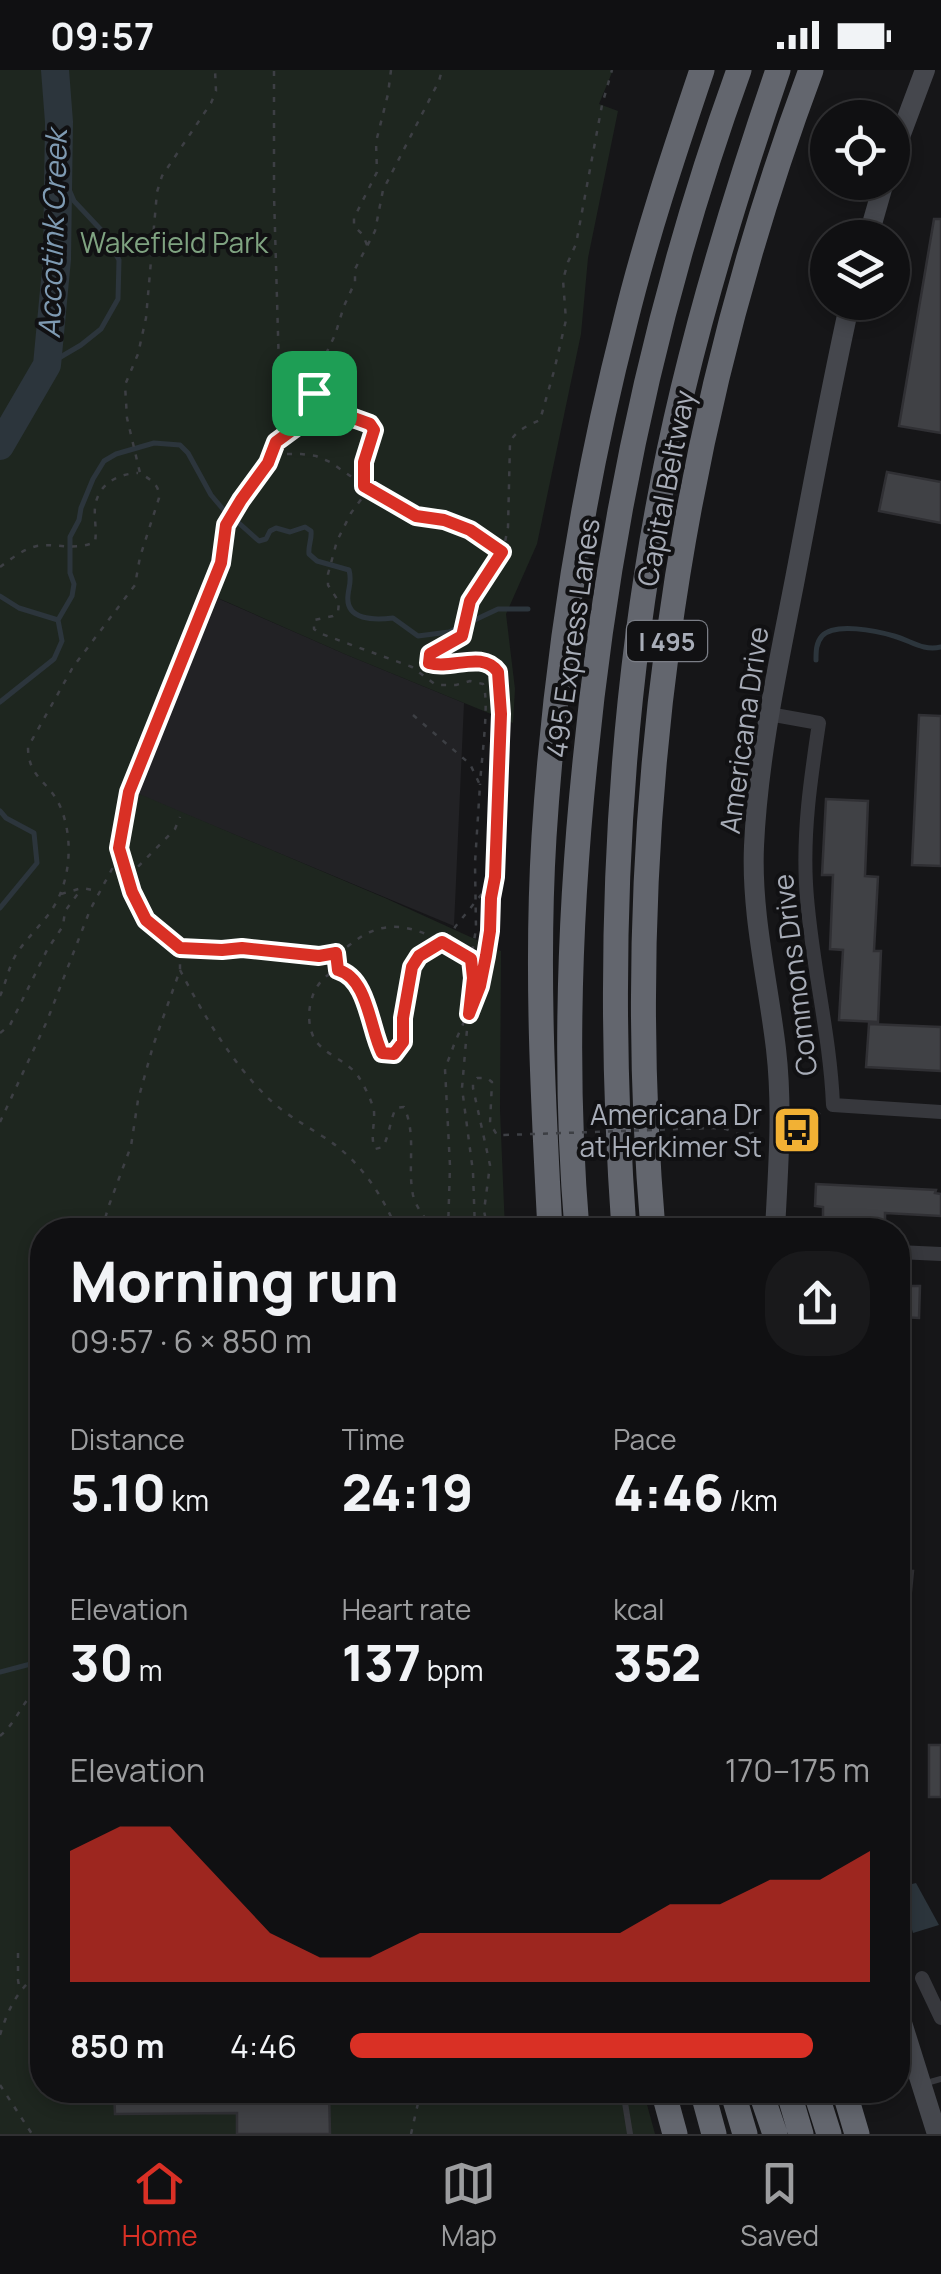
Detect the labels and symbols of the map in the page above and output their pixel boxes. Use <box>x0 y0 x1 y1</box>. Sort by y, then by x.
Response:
water label: Accotink Creek <box>28 125 76 339</box>
park label: Wakefield Park <box>80 223 269 261</box>
pin <box>272 351 357 436</box>
street label: Capital Beltway <box>627 386 703 589</box>
street label: 495 Express Lanes <box>536 516 608 760</box>
road number: I 495 <box>627 621 707 661</box>
street label: Americana Drive <box>710 624 776 836</box>
street label: Commons Drive <box>763 872 825 1078</box>
place label: Americana Dr at Herkimer St <box>579 1095 762 1165</box>
bus stop icon: Americana Dr at Herkimer St <box>771 1104 823 1156</box>

